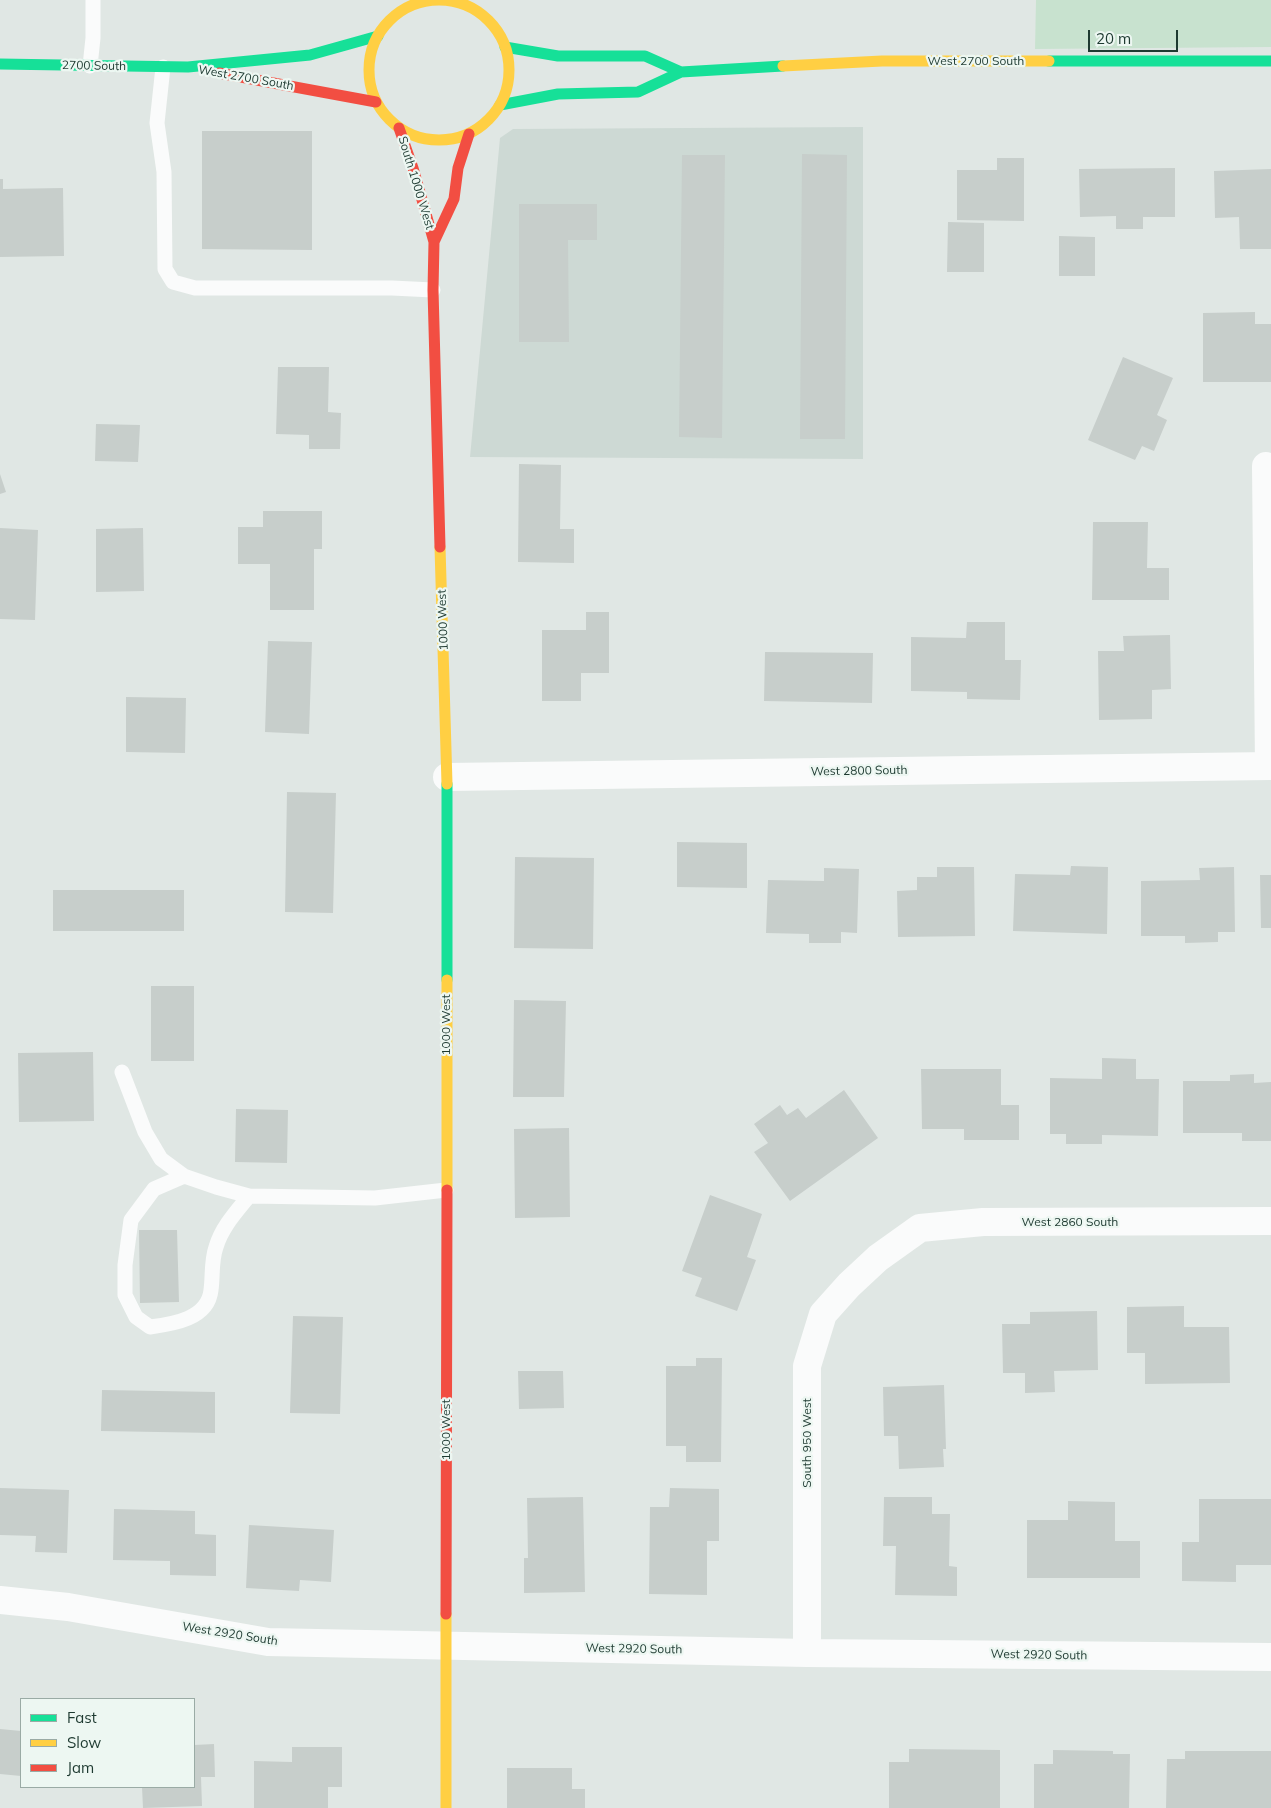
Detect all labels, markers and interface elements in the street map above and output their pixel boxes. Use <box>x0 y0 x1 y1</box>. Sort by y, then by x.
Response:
scale bar <box>1091 20 1181 52</box>
text: 20 m <box>1096 29 1131 48</box>
street label: West 2700 South <box>928 54 1024 68</box>
street label: 2700 South <box>62 58 126 74</box>
street label: West 2700 South <box>197 63 295 93</box>
street label: South 1000 West <box>395 135 437 231</box>
street label: 1000 West <box>435 589 451 651</box>
street label: West 2800 South <box>810 763 908 779</box>
street label: 1000 West <box>439 994 453 1056</box>
street label: West 2860 South <box>1022 1215 1118 1229</box>
street label: South 950 West <box>800 1398 814 1488</box>
street label: 1000 West <box>439 1399 453 1461</box>
street label: West 2920 South <box>181 1619 279 1649</box>
street label: West 2920 South <box>585 1641 683 1657</box>
street label: West 2920 South <box>990 1647 1088 1663</box>
legend <box>20 1698 195 1788</box>
text: Fast <box>67 1708 97 1727</box>
text: Slow <box>67 1733 101 1752</box>
text: Jam <box>67 1758 94 1777</box>

